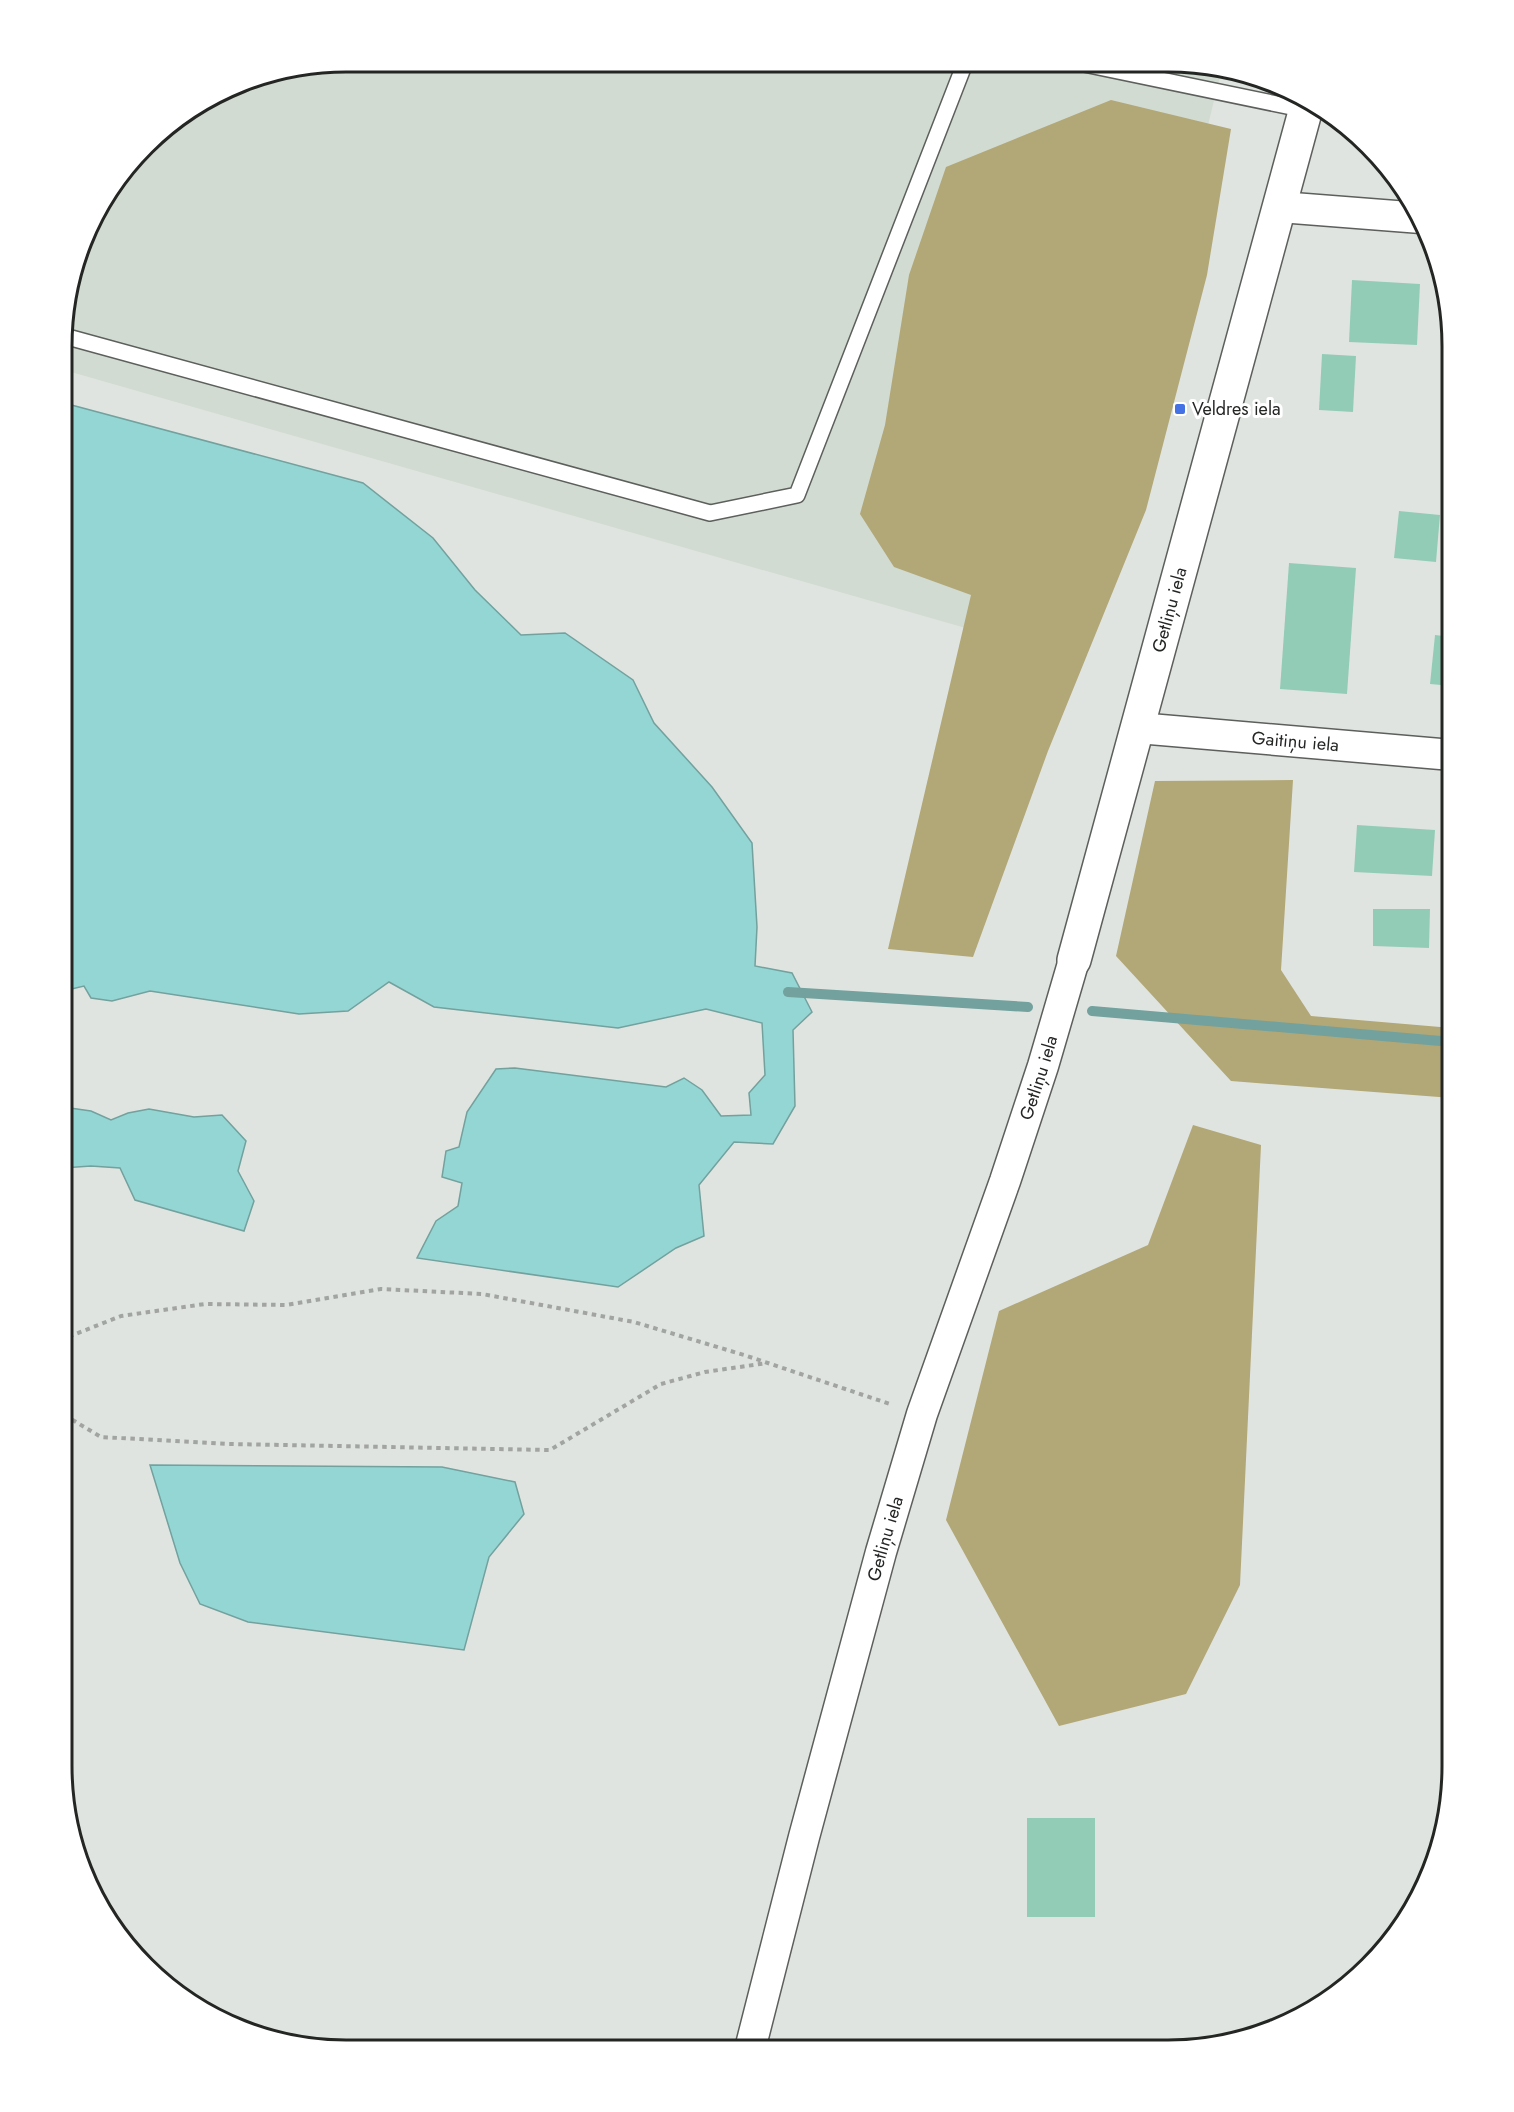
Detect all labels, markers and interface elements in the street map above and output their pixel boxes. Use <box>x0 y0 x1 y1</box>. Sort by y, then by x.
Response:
place label: Veldres iela <box>1192 396 1281 422</box>
marker: Veldres iela <box>1173 402 1187 416</box>
street label: Getliņu iela <box>1145 564 1193 655</box>
street label: Gaitiņu iela <box>1251 725 1340 758</box>
street label: Getliņu iela <box>1013 1032 1064 1123</box>
street label: Getliņu iela <box>861 1493 910 1584</box>

